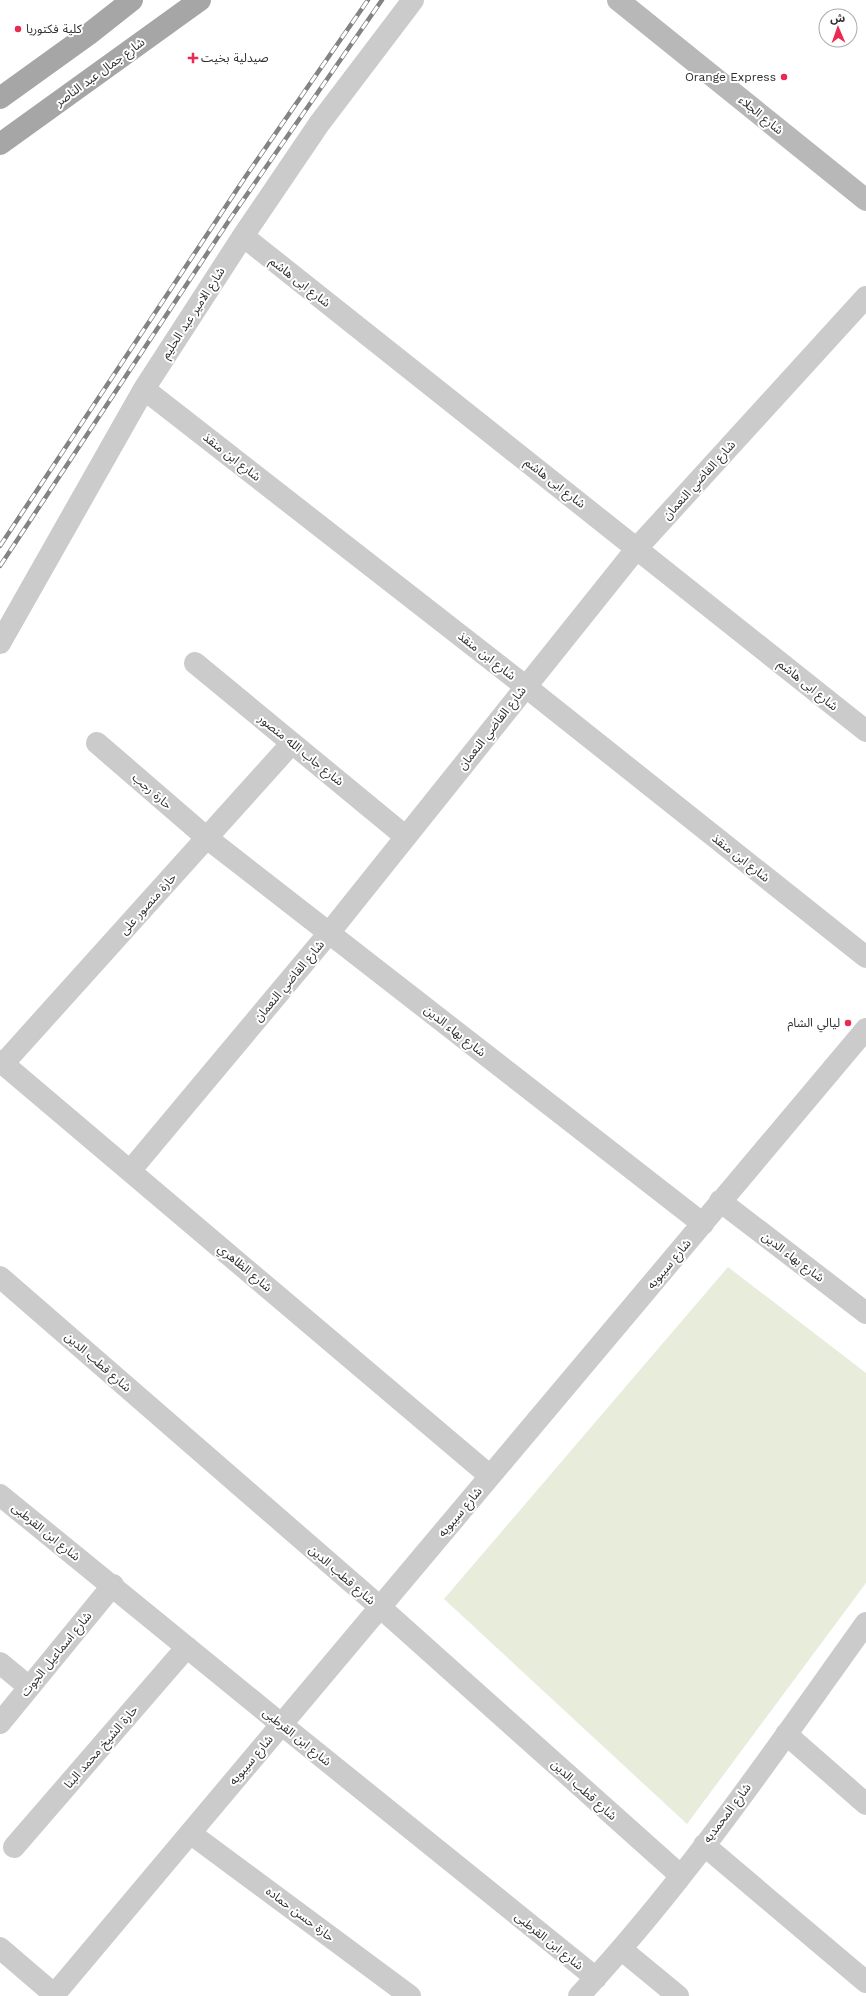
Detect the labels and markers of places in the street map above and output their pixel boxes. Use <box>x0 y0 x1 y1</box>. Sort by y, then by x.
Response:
place label: كلية فكتوريا <box>26 22 83 36</box>
marker: كلية فكتوريا <box>13 24 23 34</box>
place label: صيدلية بخيت <box>201 51 269 65</box>
marker: صيدلية بخيت <box>188 53 198 63</box>
place label: Orange Express <box>685 70 776 84</box>
marker: Orange Express <box>779 72 789 82</box>
place label: ليالي الشام <box>787 1016 840 1033</box>
marker: ليالي الشام <box>843 1018 853 1028</box>

